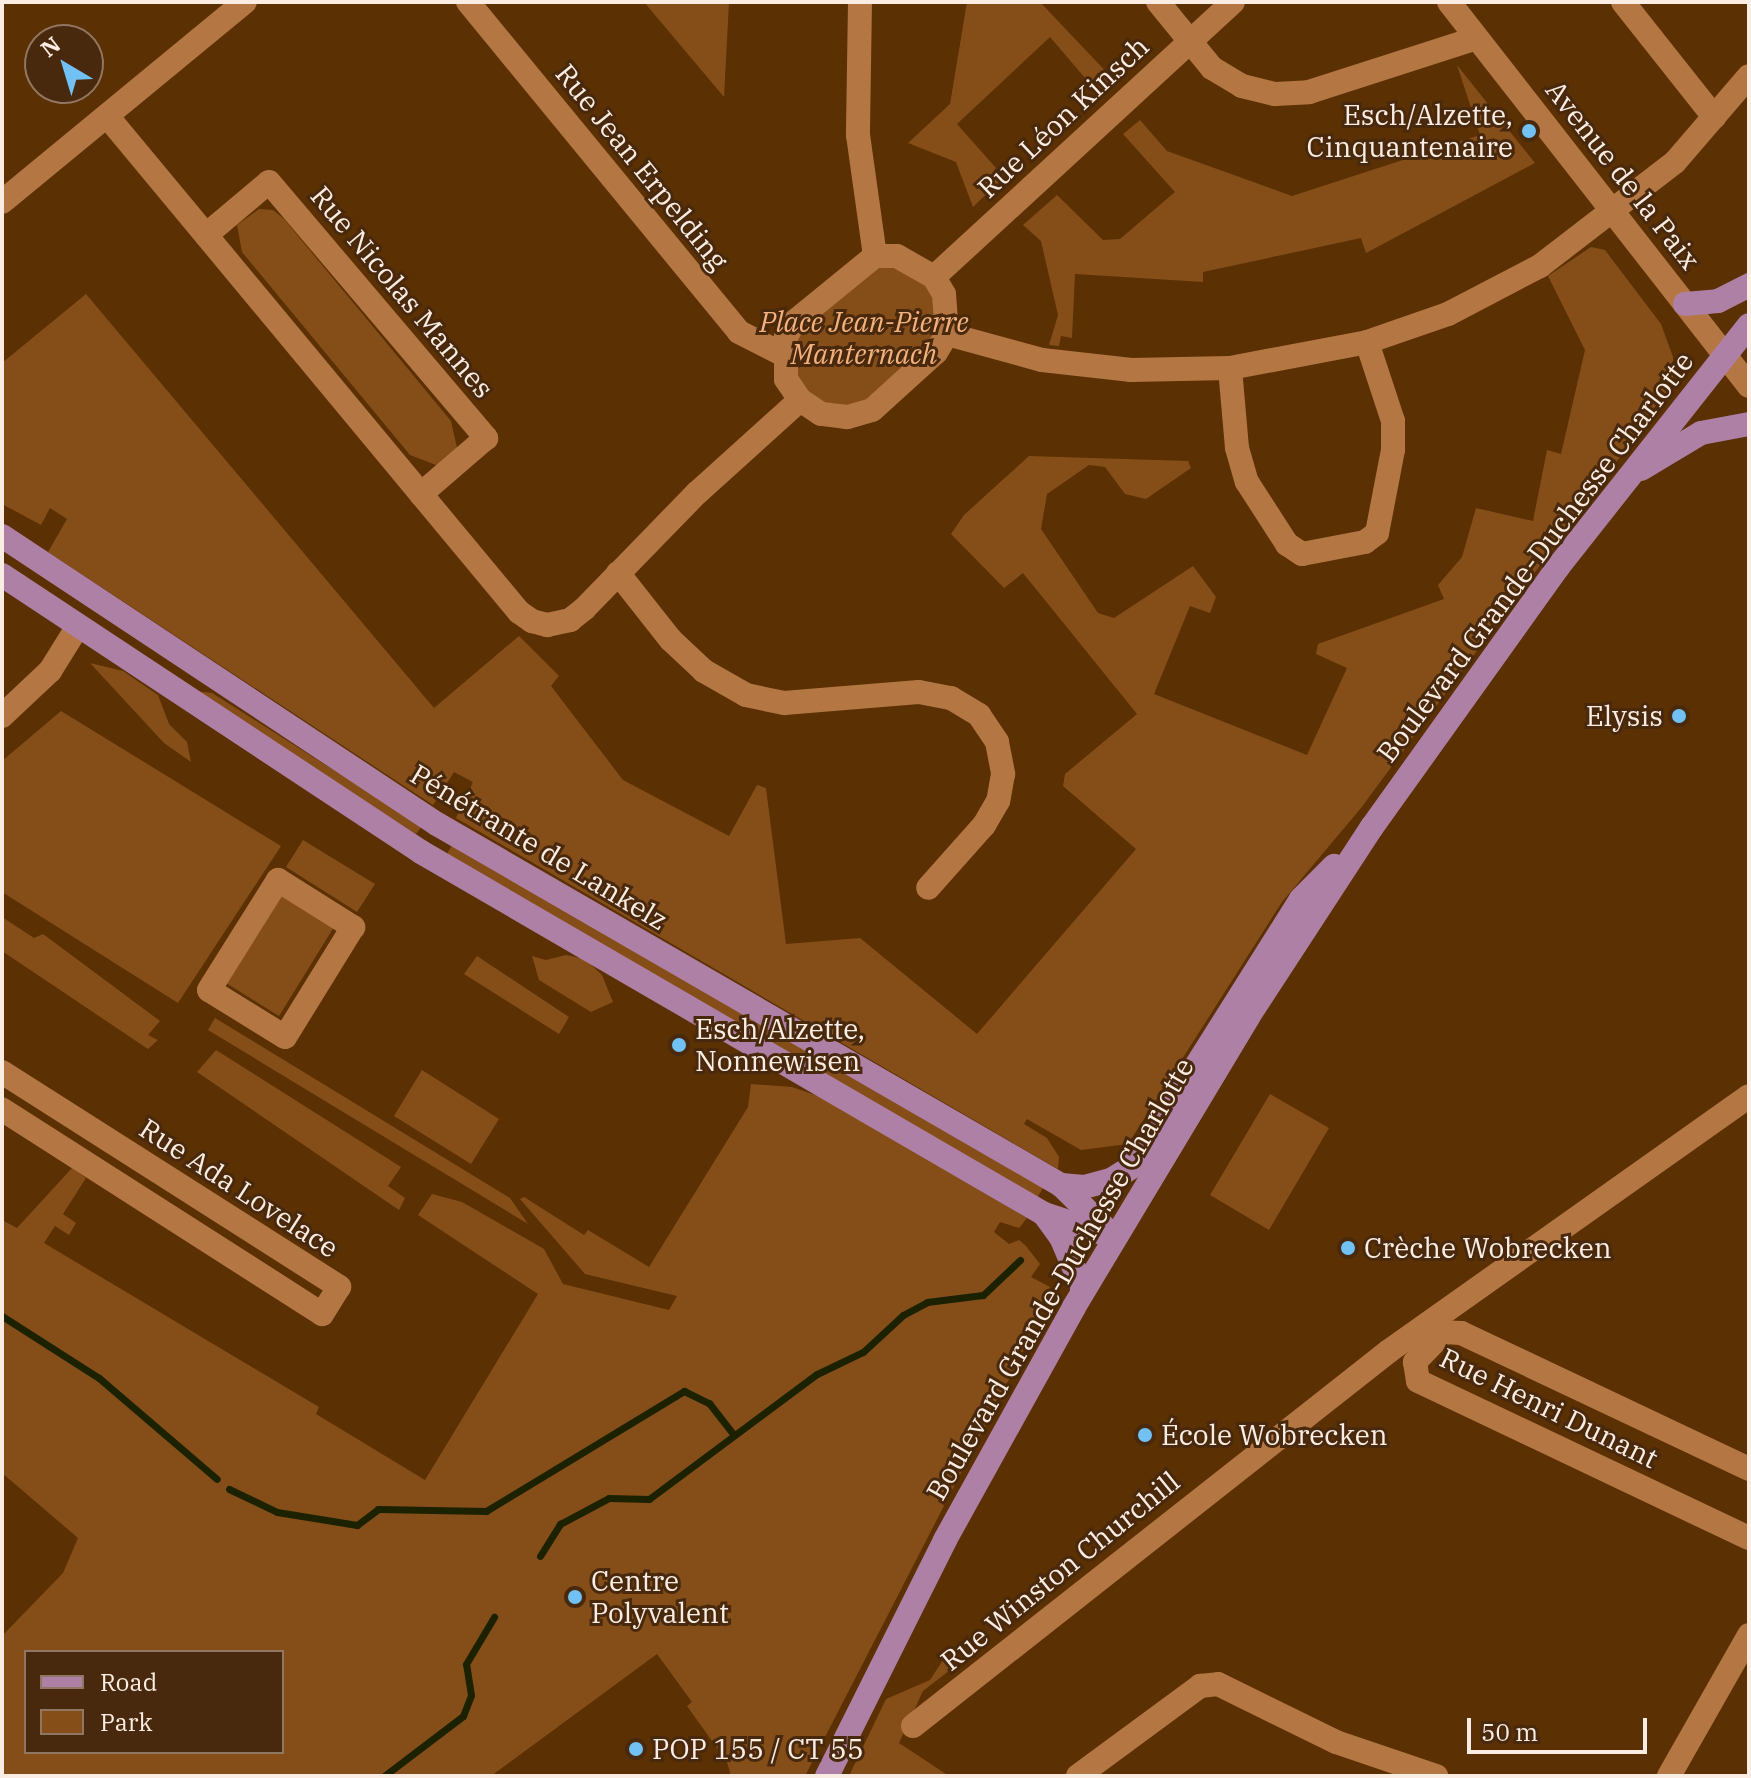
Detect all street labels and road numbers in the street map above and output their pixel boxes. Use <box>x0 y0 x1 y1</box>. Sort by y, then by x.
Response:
street label: Rue Léon Kinsch <box>971 29 1155 205</box>
street label: Rue Jean Erpelding <box>549 57 735 277</box>
street label: Avenue de la Paix <box>1539 74 1707 276</box>
street label: Rue Nicolas Mannes <box>304 179 500 405</box>
street label: Boulevard Grande-Duchesse Charlotte <box>1370 345 1700 769</box>
street label: Pénétrante de Lankelz <box>405 757 673 937</box>
street label: Boulevard Grande-Duchesse Charlotte <box>919 1052 1201 1506</box>
street label: Rue Ada Lovelace <box>133 1111 345 1265</box>
street label: Rue Henri Dunant <box>1435 1341 1663 1475</box>
street label: Rue Winston Churchill <box>934 1464 1186 1678</box>

